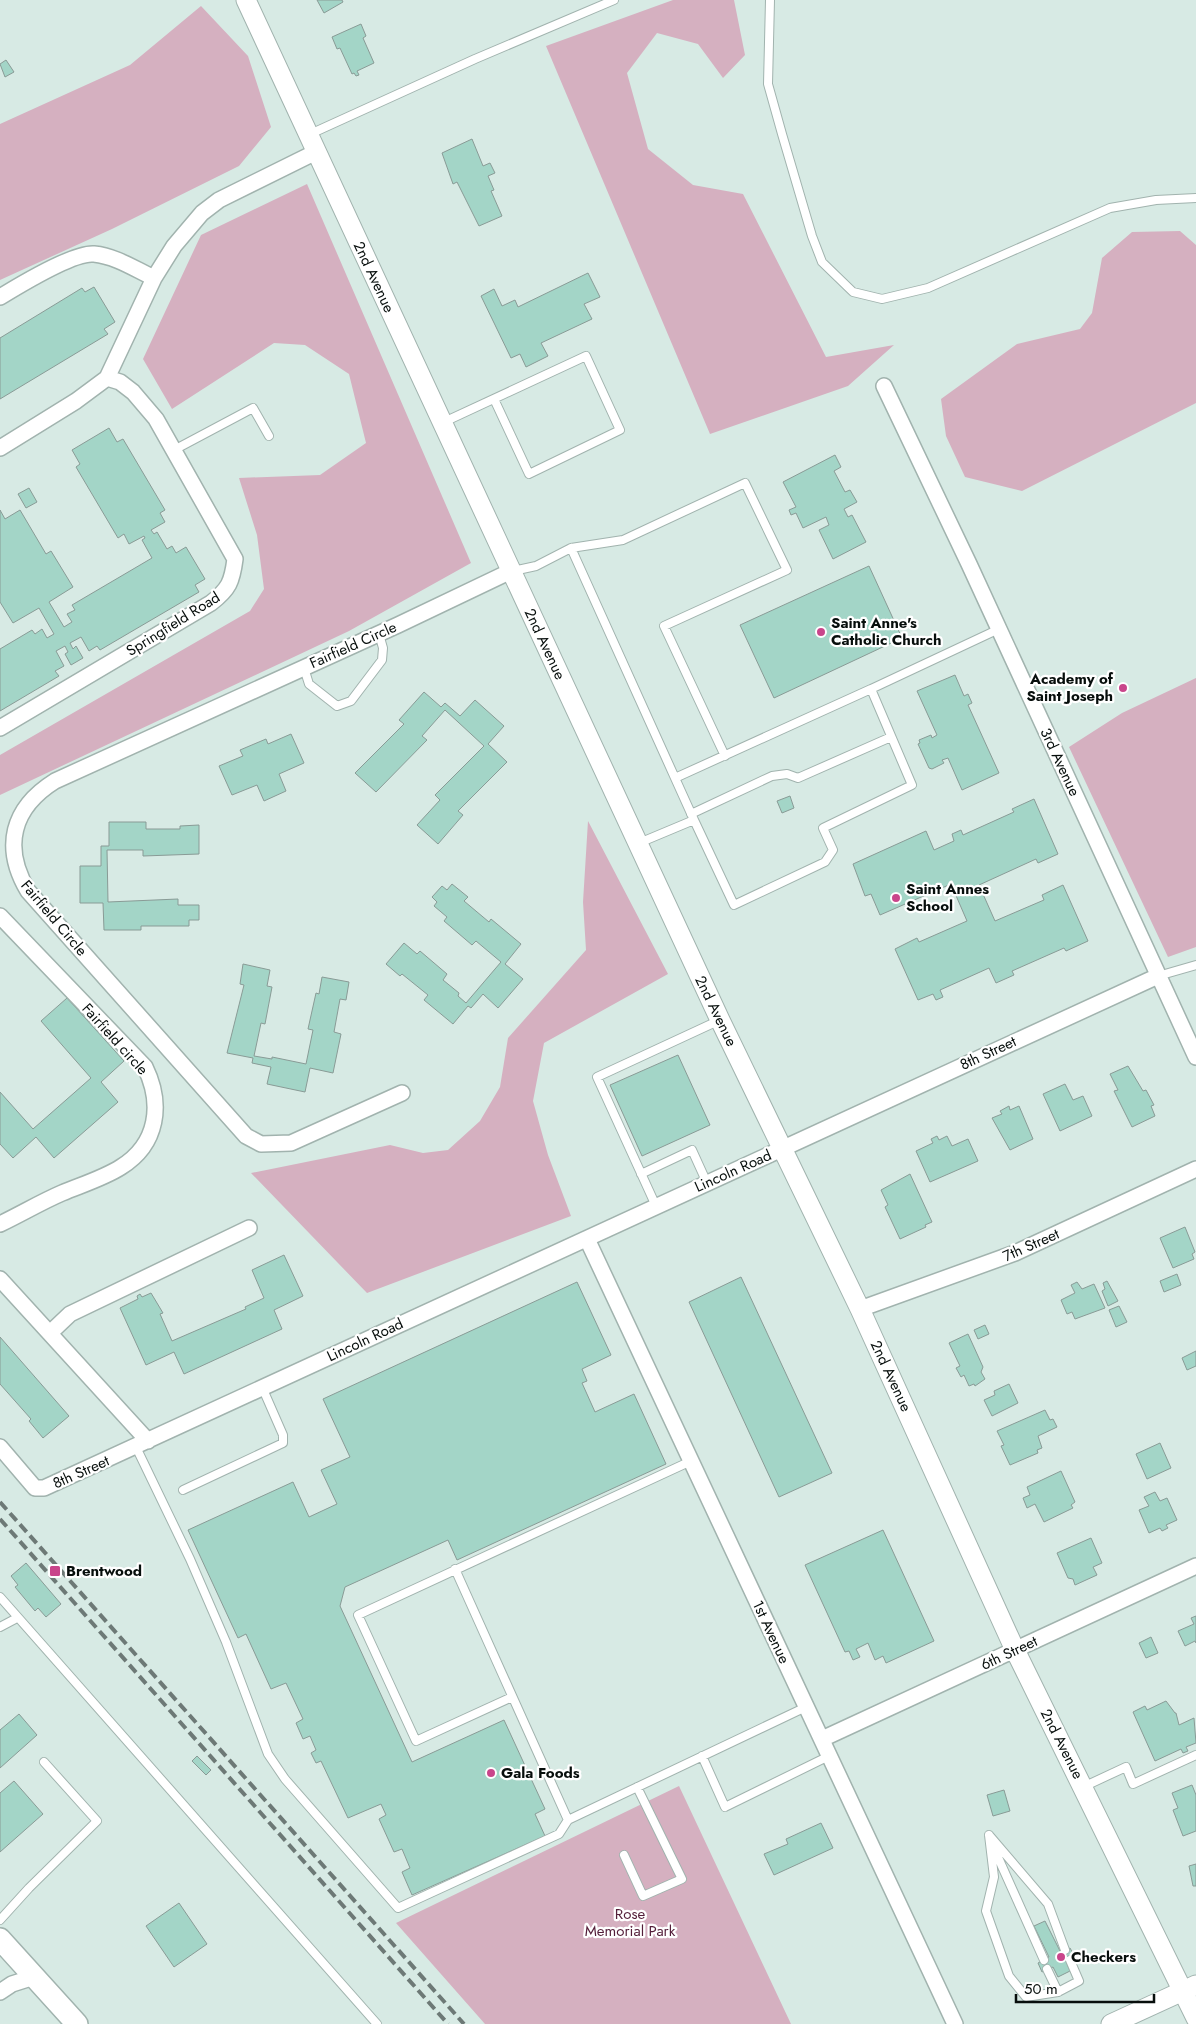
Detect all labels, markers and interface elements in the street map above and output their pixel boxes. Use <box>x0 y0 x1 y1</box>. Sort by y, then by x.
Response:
street label: 2nd Avenue <box>348 238 400 316</box>
street label: Springfield Road <box>122 586 224 662</box>
street label: 2nd Avenue <box>519 605 571 683</box>
place label: Saint Anne's Catholic Church <box>831 612 941 651</box>
street label: Fairfield Circle <box>306 616 400 674</box>
marker: Saint Anne's Catholic Church <box>815 626 827 638</box>
place label: Academy of Saint Joseph <box>1026 668 1114 707</box>
marker: Academy of Saint Joseph <box>1117 682 1129 694</box>
street label: 3rd Avenue <box>1035 724 1086 800</box>
street label: Fairfield Circle <box>16 875 93 961</box>
place label: Saint Annes School <box>906 878 989 917</box>
marker: Saint Annes School <box>890 892 902 904</box>
street label: 2nd Avenue <box>689 972 743 1050</box>
street label: Fairfield circle <box>77 998 153 1080</box>
street label: 8th Street <box>956 1030 1020 1076</box>
street label: Lincoln Road <box>691 1144 775 1198</box>
street label: 7th Street <box>999 1223 1063 1267</box>
street label: Lincoln Road <box>323 1313 407 1367</box>
street label: 2nd Avenue <box>865 1337 917 1415</box>
street label: 8th Street <box>49 1450 113 1494</box>
place label: Brentwood <box>66 1560 142 1582</box>
marker: Brentwood <box>48 1564 62 1578</box>
street label: 1st Avenue <box>747 1597 795 1668</box>
street label: 6th Street <box>977 1630 1041 1676</box>
street label: 2nd Avenue <box>1035 1705 1089 1783</box>
place label: Gala Foods <box>501 1762 580 1784</box>
marker: Gala Foods <box>485 1767 497 1779</box>
park label: Rose Memorial Park <box>585 1903 676 1942</box>
place label: Checkers <box>1071 1946 1136 1968</box>
marker: Checkers <box>1055 1951 1067 1963</box>
scale bar <box>1016 1972 1154 2004</box>
text: 50 m <box>1024 1978 1058 2000</box>

